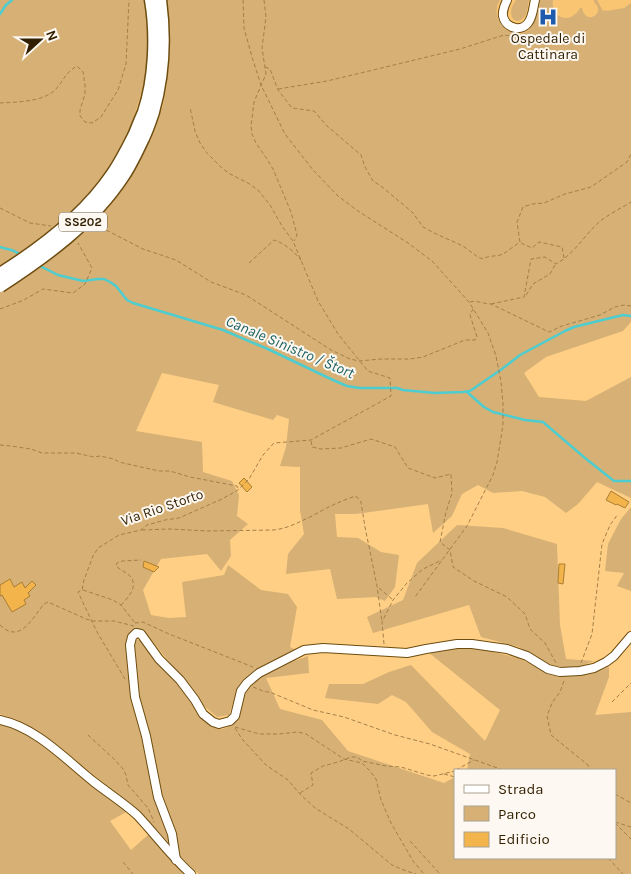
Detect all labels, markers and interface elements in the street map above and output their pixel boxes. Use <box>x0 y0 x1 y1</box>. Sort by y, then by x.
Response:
hospital icon: Ospedale di Cattinara <box>537 6 559 28</box>
north arrow <box>15 15 65 65</box>
text: N <box>42 28 61 43</box>
place label: Ospedale di Cattinara <box>511 30 585 63</box>
road number: SS202 <box>59 212 107 232</box>
water label: Canale Sinistro / Štort <box>223 312 358 383</box>
street label: Via Rio Storto <box>119 485 206 530</box>
legend <box>454 769 616 859</box>
text: Strada <box>498 780 544 798</box>
text: Parco <box>498 805 536 823</box>
text: Edificio <box>498 830 550 848</box>

